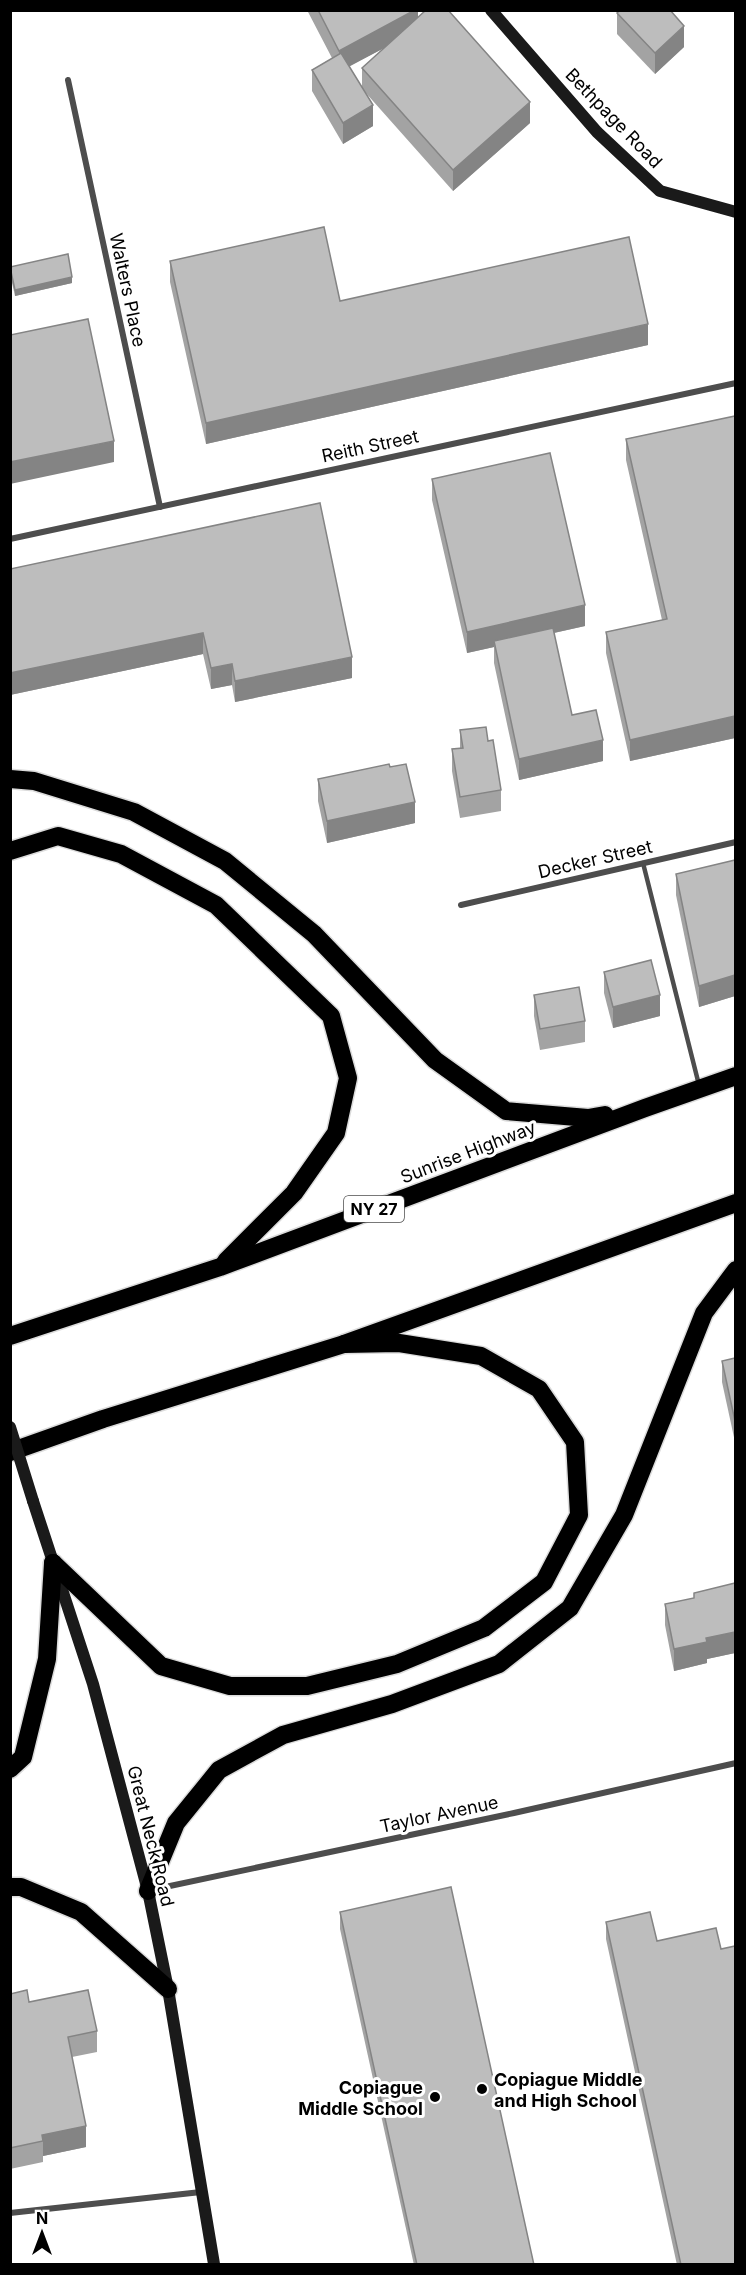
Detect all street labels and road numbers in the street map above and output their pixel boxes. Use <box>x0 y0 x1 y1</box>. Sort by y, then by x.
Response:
street label: Bethpage Road <box>561 64 667 172</box>
street label: Walters Place <box>106 231 150 349</box>
street label: Reith Street <box>320 425 420 467</box>
street label: Decker Street <box>536 836 654 882</box>
street label: Sunrise Highway <box>397 1116 539 1188</box>
road number: NY 27 <box>344 1196 404 1222</box>
street label: Great Neck Road <box>123 1763 179 1909</box>
street label: Taylor Avenue <box>378 1791 500 1837</box>

